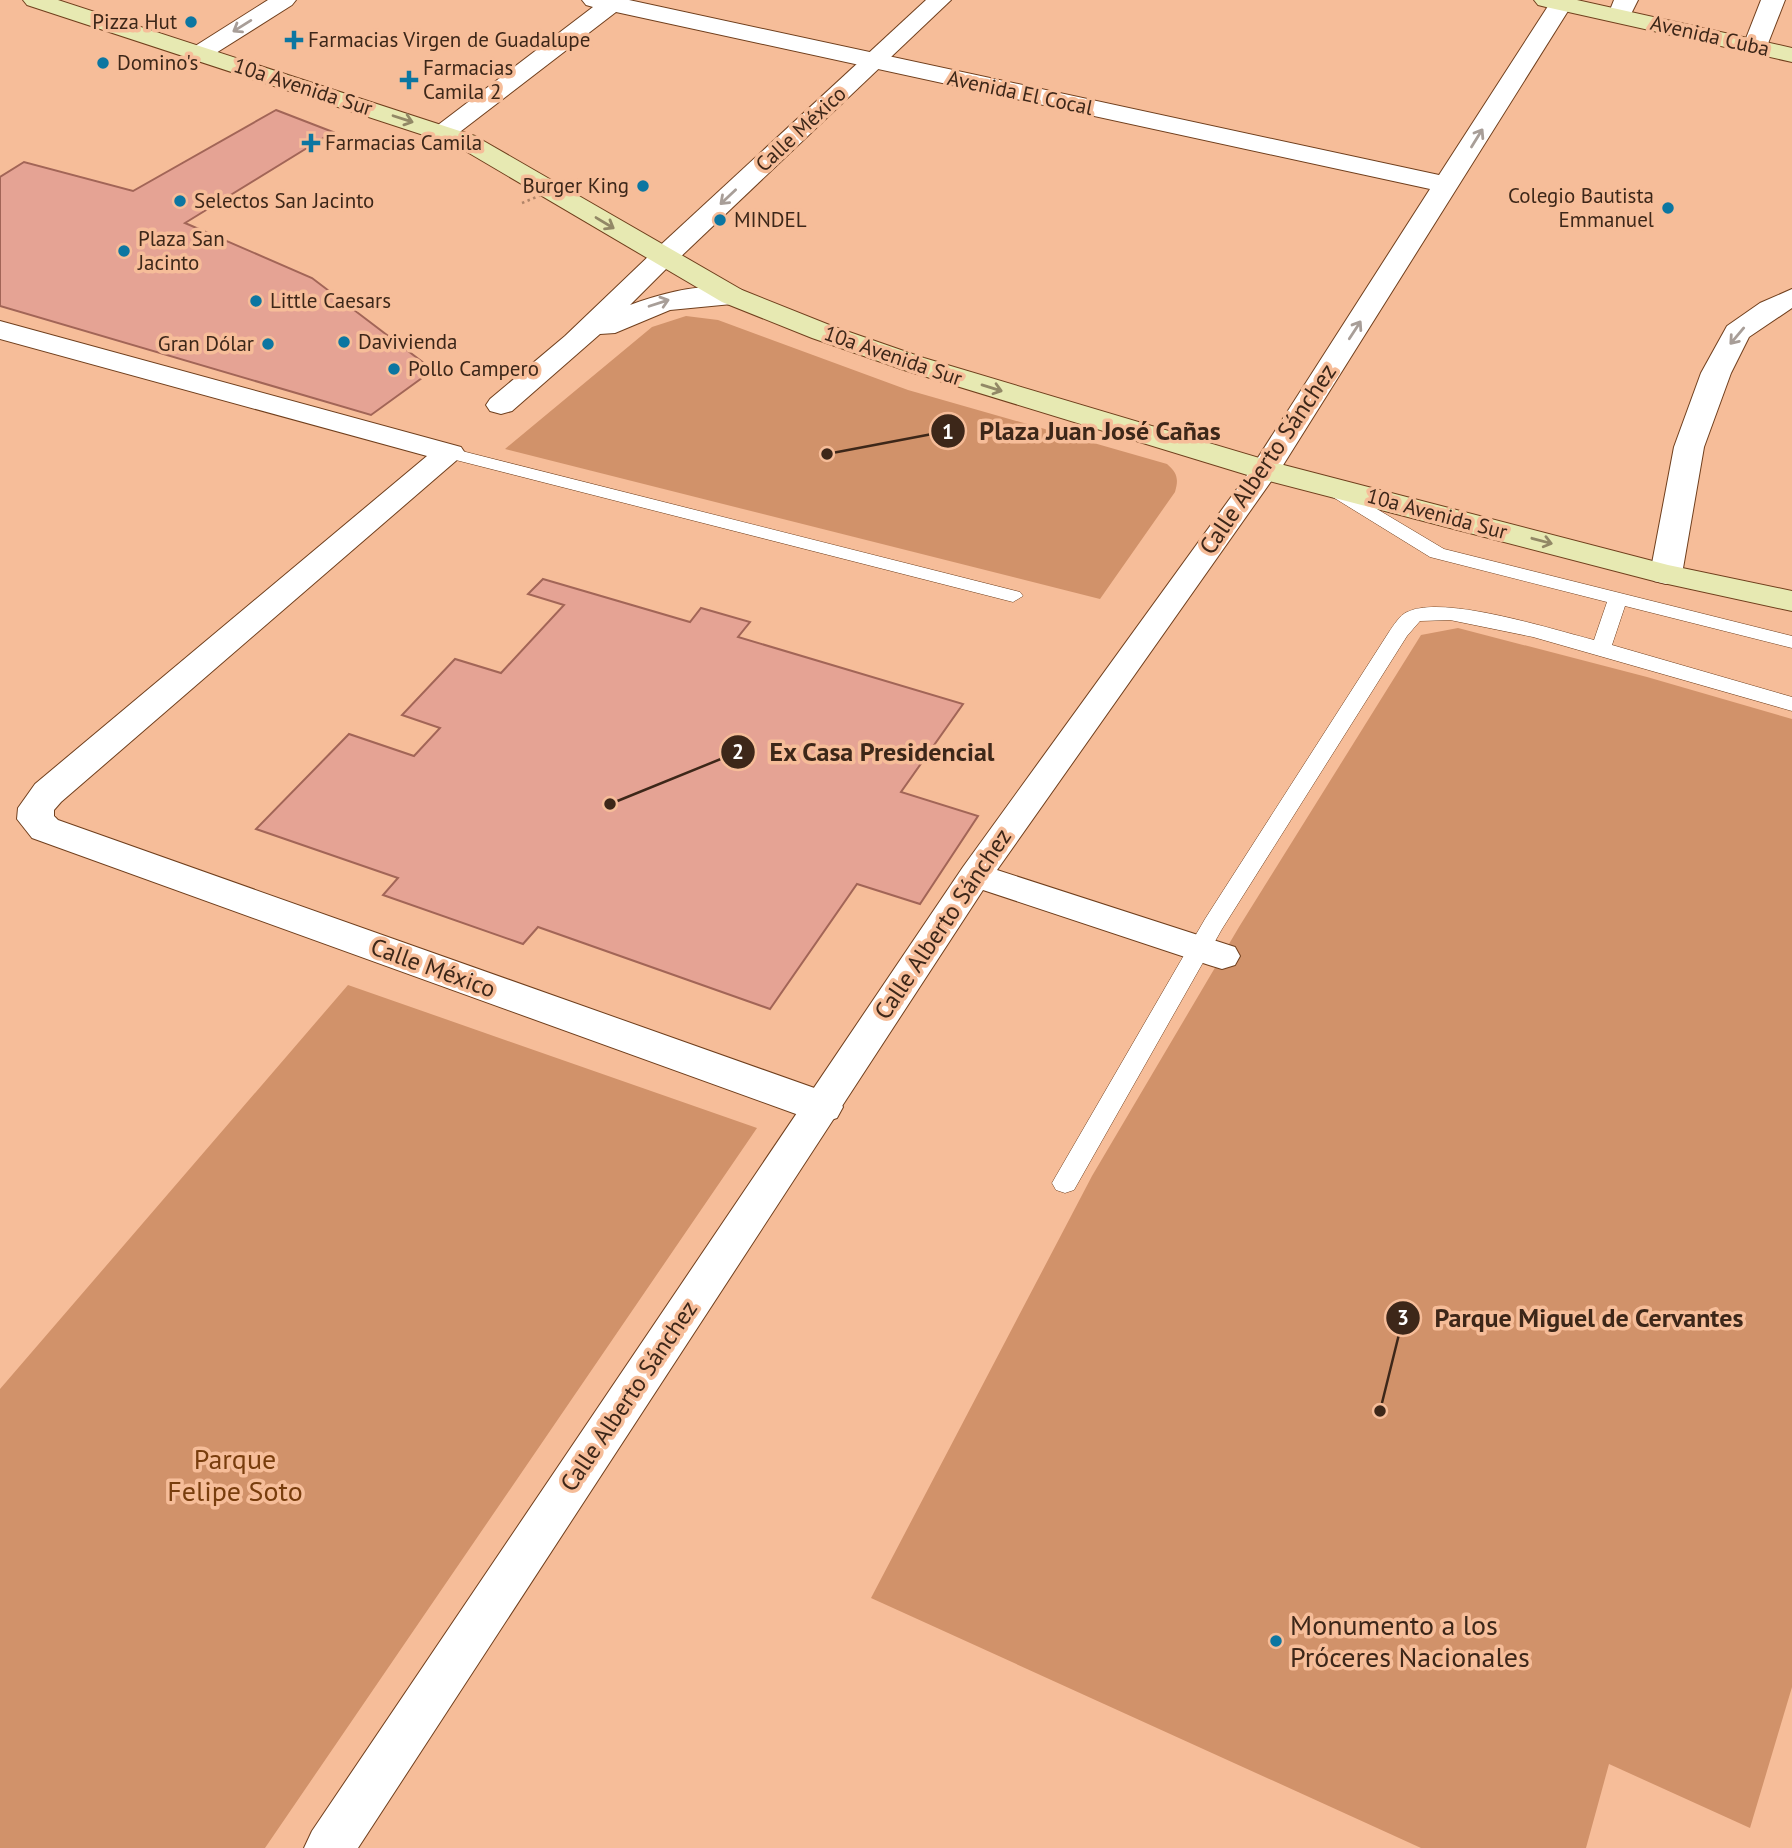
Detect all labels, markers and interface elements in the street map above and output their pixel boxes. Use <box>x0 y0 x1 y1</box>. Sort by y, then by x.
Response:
place label: Pizza Hut <box>92 8 177 35</box>
street label: Avenida Cuba <box>1648 9 1772 62</box>
marker: Pizza Hut <box>183 14 199 30</box>
one-way arrow <box>233 20 253 34</box>
place label: Farmacias Virgen de Guadalupe <box>308 26 590 53</box>
marker: Farmacias Virgen de Guadalupe <box>286 32 302 48</box>
place label: Domino's <box>117 49 198 76</box>
street label: 10a Avenida Sur <box>230 51 376 122</box>
place label: Farmacias Camila 2 <box>423 54 513 105</box>
marker: Domino's <box>95 55 111 71</box>
street label: Avenida El Cocal <box>945 64 1095 121</box>
marker: Farmacias Camila 2 <box>401 72 417 88</box>
street label: Calle México <box>750 80 852 177</box>
one-way arrow <box>392 114 414 126</box>
place label: Farmacias Camila <box>325 129 482 156</box>
one-way arrow <box>1469 129 1484 148</box>
marker: Farmacias Camila <box>303 135 319 151</box>
place label: Burger King <box>522 172 629 199</box>
marker: Burger King <box>635 178 651 194</box>
place label: Colegio Bautista Emmanuel <box>1508 182 1654 233</box>
place label: Selectos San Jacinto <box>194 187 374 214</box>
one-way arrow <box>720 189 737 206</box>
marker: Selectos San Jacinto <box>172 193 188 209</box>
marker: Colegio Bautista Emmanuel <box>1660 200 1676 216</box>
place label: MINDEL <box>734 206 807 233</box>
marker: MINDEL <box>712 212 728 228</box>
one-way arrow <box>594 216 614 230</box>
place label: Plaza San Jacinto <box>137 225 225 276</box>
marker: Plaza San Jacinto <box>116 243 132 259</box>
place label: Little Caesars <box>270 287 391 314</box>
marker: Little Caesars <box>248 293 264 309</box>
one-way arrow <box>648 296 670 309</box>
street label: 10a Avenida Sur <box>820 319 966 392</box>
one-way arrow <box>1348 320 1362 340</box>
one-way arrow <box>1729 327 1745 345</box>
place label: Davivienda <box>358 328 458 355</box>
place label: Gran Dólar <box>158 330 254 357</box>
marker: Davivienda <box>336 334 352 350</box>
marker: Gran Dólar <box>260 336 276 352</box>
place label: Pollo Campero <box>408 355 539 382</box>
street label: Calle Alberto Sánchez <box>1192 357 1343 560</box>
marker: Pollo Campero <box>386 361 402 377</box>
one-way arrow <box>981 383 1003 396</box>
callout: Plaza Juan José Cañas <box>930 408 1235 455</box>
text: Plaza Juan José Cañas <box>979 414 1221 447</box>
text: 1 <box>942 418 954 445</box>
street label: 10a Avenida Sur <box>1364 482 1510 545</box>
one-way arrow <box>1531 536 1553 549</box>
callout: Ex Casa Presidencial <box>720 728 1009 775</box>
text: Ex Casa Presidencial <box>770 735 995 768</box>
text: 2 <box>732 738 744 765</box>
street label: Calle Alberto Sánchez <box>867 822 1018 1025</box>
street label: Calle México <box>367 931 500 1004</box>
street label: Calle Alberto Sánchez <box>553 1294 704 1497</box>
callout: Parque Miguel de Cervantes <box>1386 1294 1758 1341</box>
text: Parque Miguel de Cervantes <box>1435 1301 1744 1334</box>
text: 3 <box>1397 1304 1409 1331</box>
park label: Parque Felipe Soto <box>167 1440 303 1509</box>
place label: Monumento a los Próceres Nacionales <box>1290 1606 1530 1675</box>
marker: Monumento a los Próceres Nacionales <box>1268 1633 1284 1649</box>

